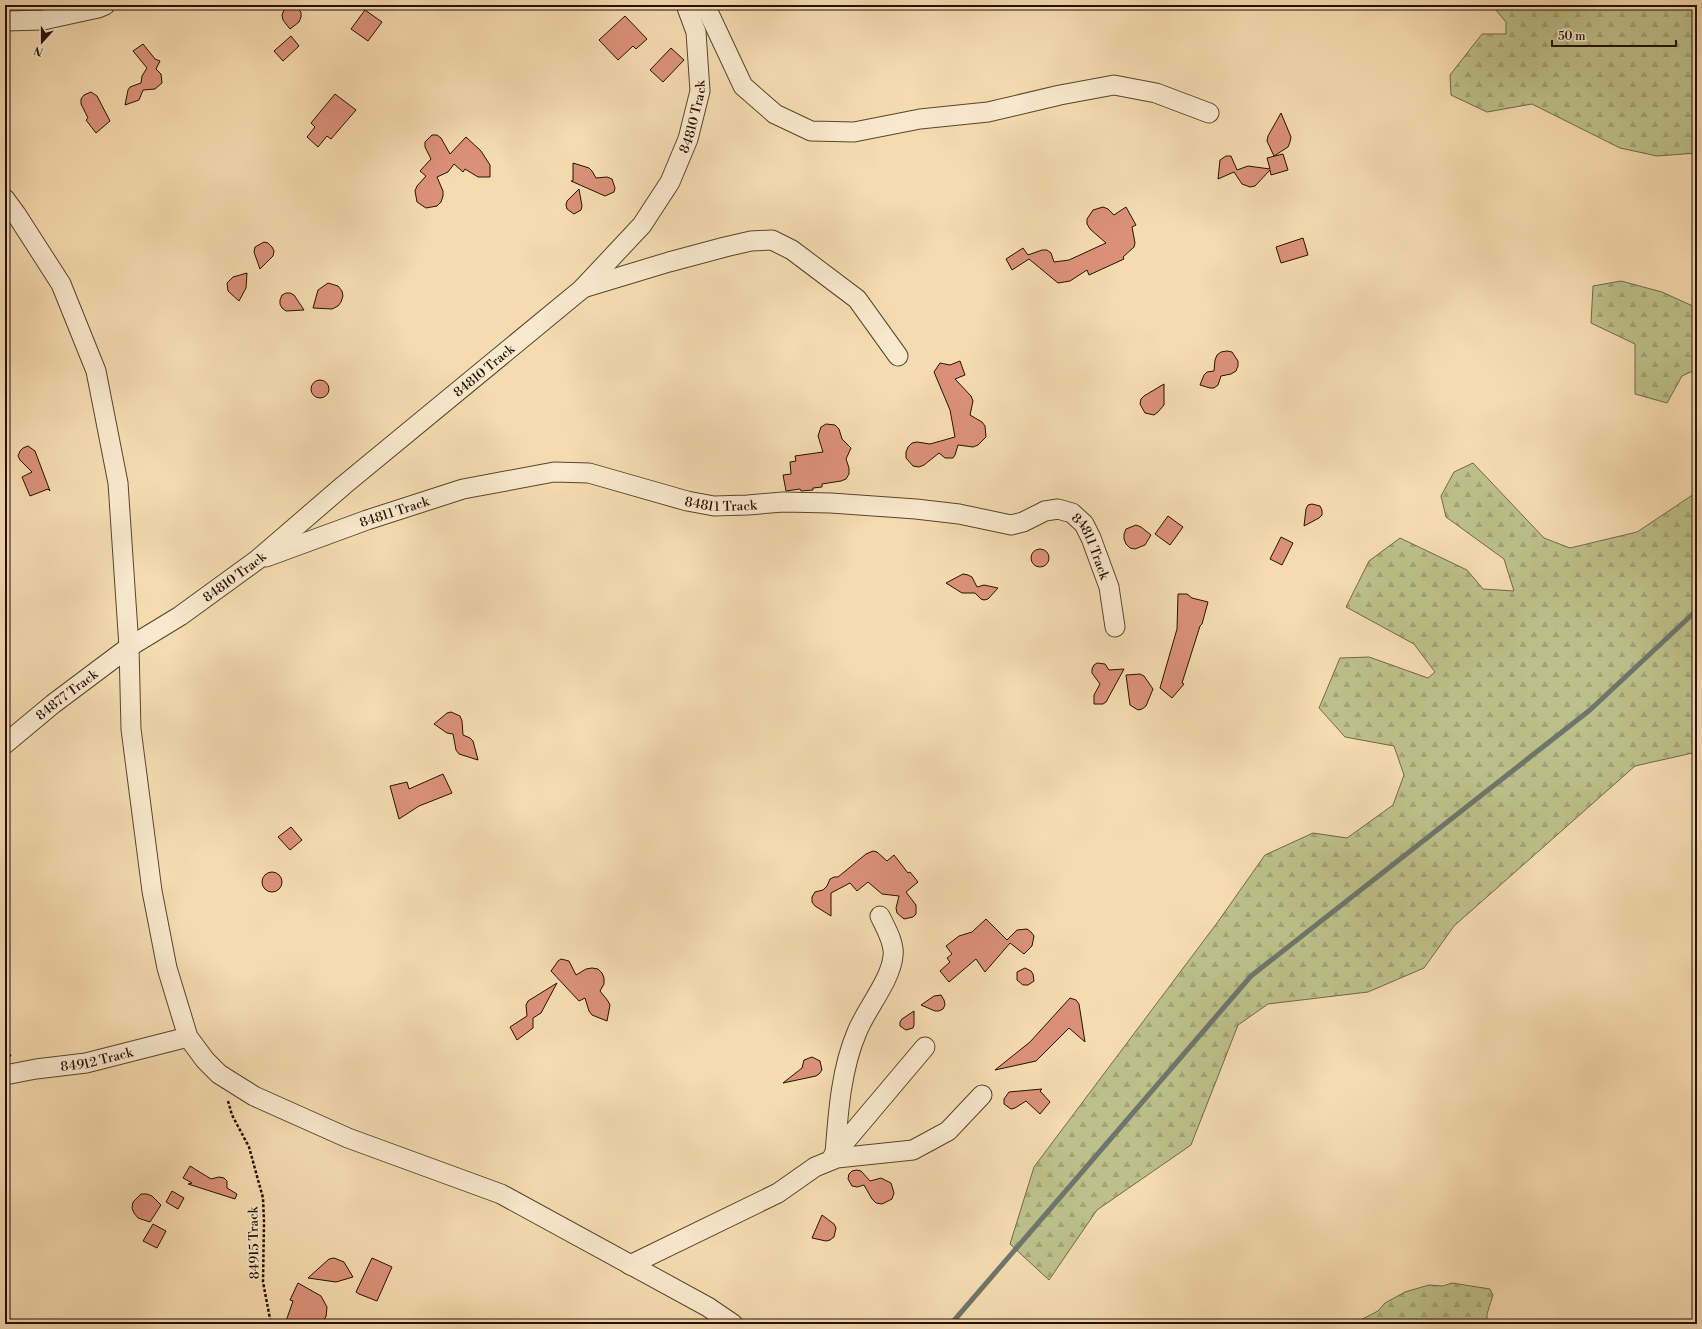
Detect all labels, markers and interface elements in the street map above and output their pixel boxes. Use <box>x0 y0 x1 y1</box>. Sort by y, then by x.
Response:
north arrow <box>22 22 62 62</box>
scale bar <box>1552 22 1676 48</box>
text: 50 m <box>1558 29 1586 44</box>
text: N <box>32 42 45 58</box>
street label: 84810 Track <box>676 79 709 156</box>
street label: 84810 Track <box>450 340 519 401</box>
street label: 84811 Track <box>357 493 432 531</box>
street label: 84811 Track <box>683 494 759 515</box>
street label: 84811 Track <box>1068 510 1113 583</box>
street label: 84810 Track <box>200 548 270 606</box>
street label: 84877 Track <box>33 666 102 724</box>
street label: 84912 Track <box>60 1044 136 1075</box>
street label: 84915 Track <box>245 1205 263 1280</box>

